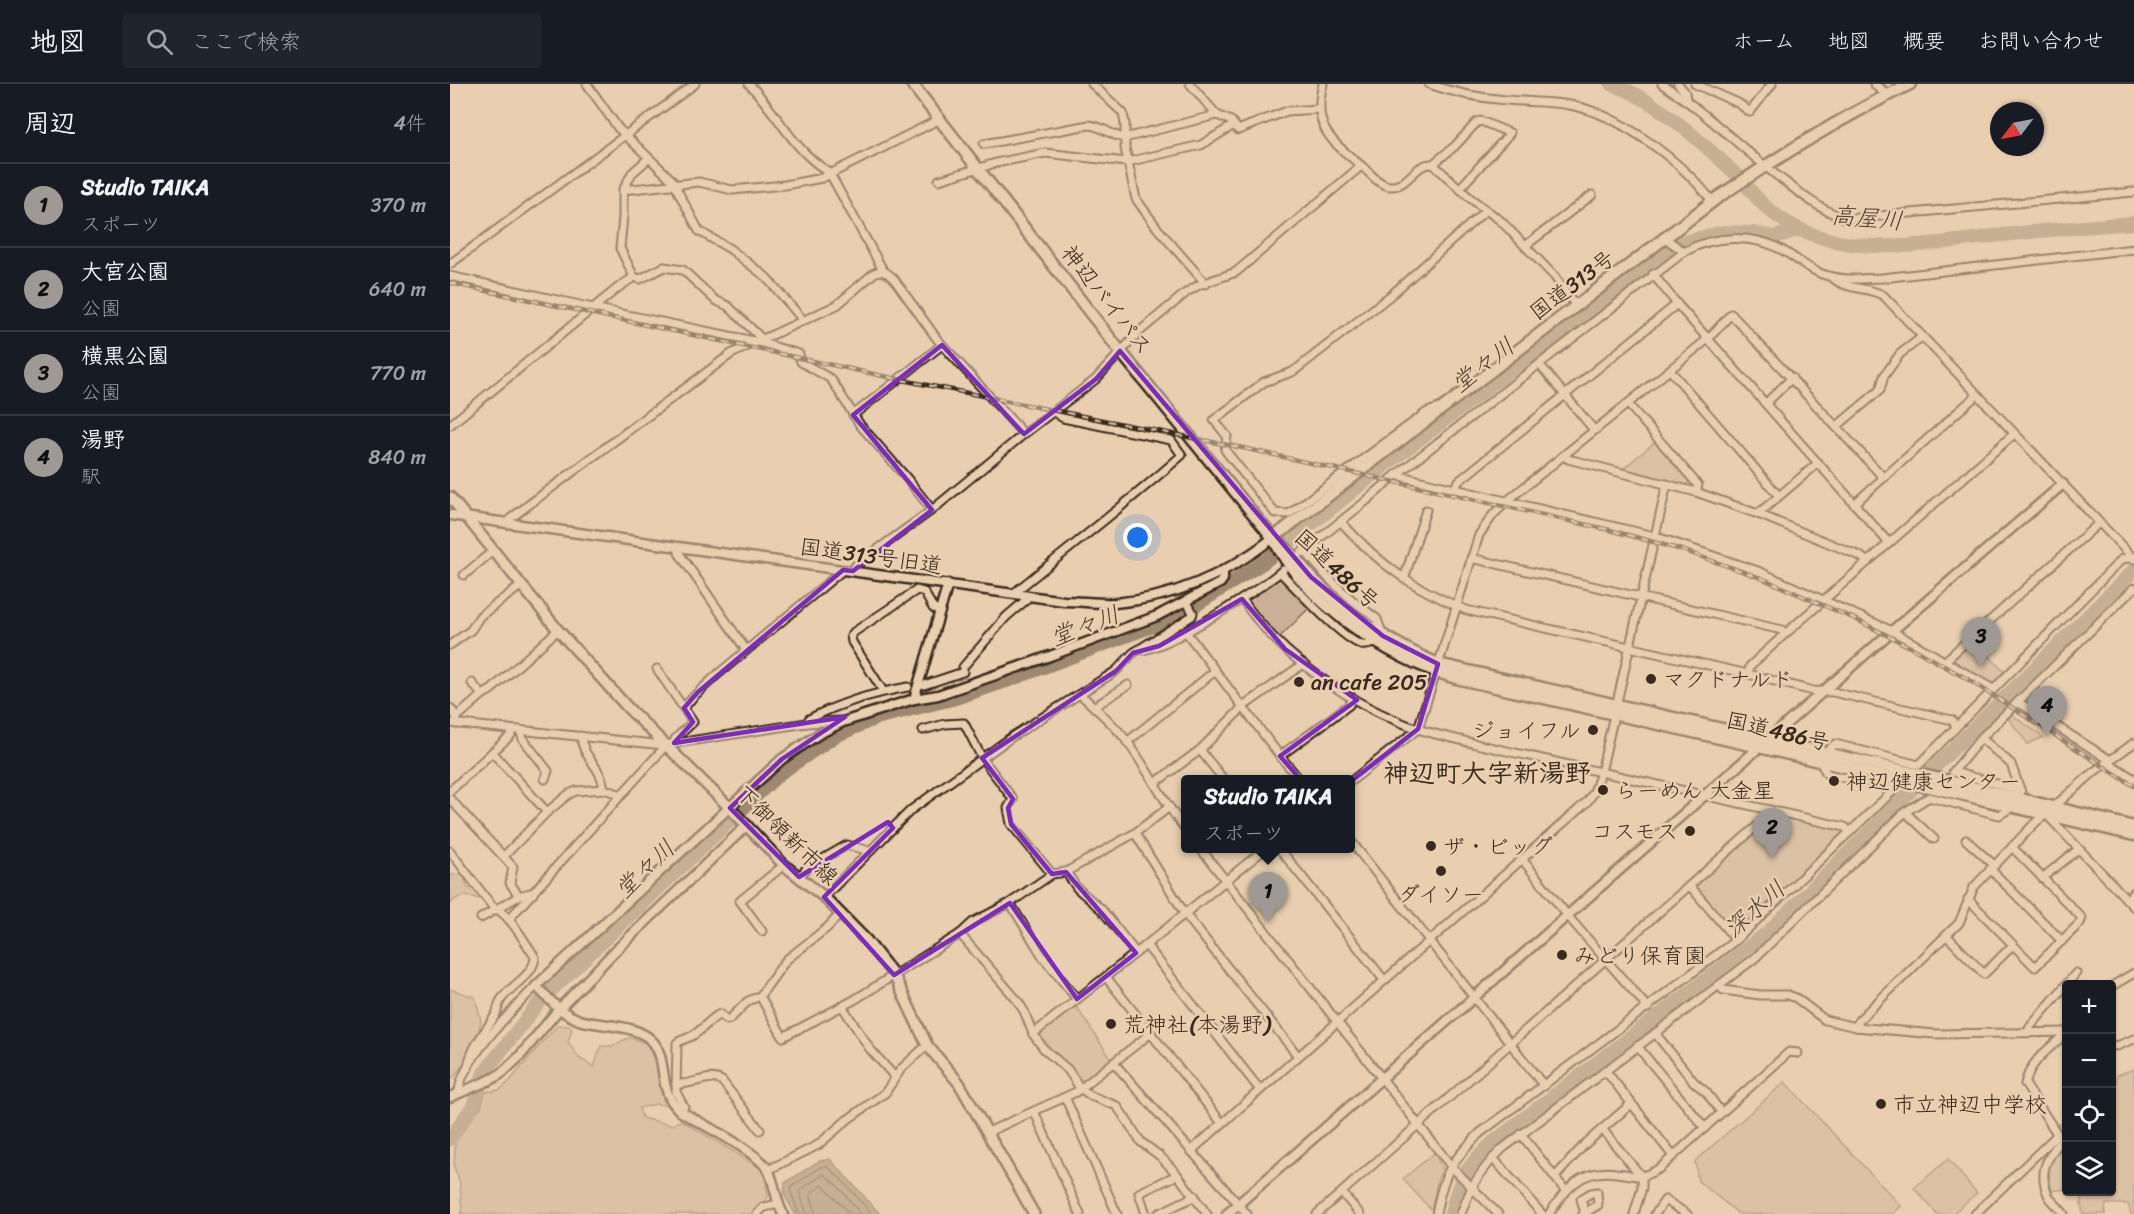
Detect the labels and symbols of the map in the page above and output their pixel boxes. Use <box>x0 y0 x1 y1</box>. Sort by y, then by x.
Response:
north arrow <box>1990 102 2044 156</box>
water label: 高屋川 <box>1829 194 1905 242</box>
street label: 神辺バイパス <box>1051 236 1163 364</box>
street label: 国道313号 <box>1520 239 1624 331</box>
water label: 堂々川 <box>1442 326 1524 404</box>
street label: 国道486号 <box>1285 519 1389 619</box>
your location <box>1123 523 1152 552</box>
street label: 国道313号旧道 <box>797 527 945 585</box>
water label: 堂々川 <box>1044 593 1126 659</box>
pin: 3 <box>1962 618 2000 667</box>
place label: マクドナルド <box>1663 660 1793 699</box>
place label: an cafe 205 <box>1311 663 1428 702</box>
marker: マクドナルド <box>1644 672 1658 686</box>
marker: an cafe 205 <box>1292 675 1306 689</box>
pin: 4 <box>2028 686 2066 736</box>
street label: 国道486号 <box>1722 700 1834 762</box>
place label: ジョイフル <box>1472 711 1581 750</box>
marker: ジョイフル <box>1586 723 1600 737</box>
district label: 神辺町大字新湯野 <box>1383 750 1591 796</box>
place label: 神辺健康センター <box>1846 762 2021 801</box>
place label: らーめん 大金星 <box>1615 771 1775 810</box>
marker: 神辺健康センター <box>1827 774 1841 788</box>
street label: 下御領新市線 <box>726 775 848 895</box>
marker: らーめん 大金星 <box>1596 783 1610 797</box>
pin: 2 <box>1752 808 1792 858</box>
place label: コスモス <box>1591 812 1678 851</box>
marker: コスモス <box>1683 824 1697 838</box>
place label: ザ・ビッグ <box>1443 827 1553 866</box>
water label: 堂々川 <box>605 829 685 909</box>
marker: ザ・ビッグ <box>1424 839 1438 853</box>
marker: ダイソー <box>1434 864 1448 878</box>
water label: 深水川 <box>1714 869 1796 949</box>
pin: 1 <box>1248 872 1288 922</box>
place label: ダイソー <box>1398 875 1484 914</box>
place label: みどり保育園 <box>1574 936 1706 975</box>
marker: みどり保育園 <box>1555 948 1569 962</box>
place label: 荒神社(本湯野) <box>1123 1005 1272 1044</box>
marker: 荒神社(本湯野) <box>1104 1017 1118 1031</box>
place label: 市立神辺中学校 <box>1893 1085 2047 1124</box>
marker: 市立神辺中学校 <box>1874 1097 1888 1111</box>

